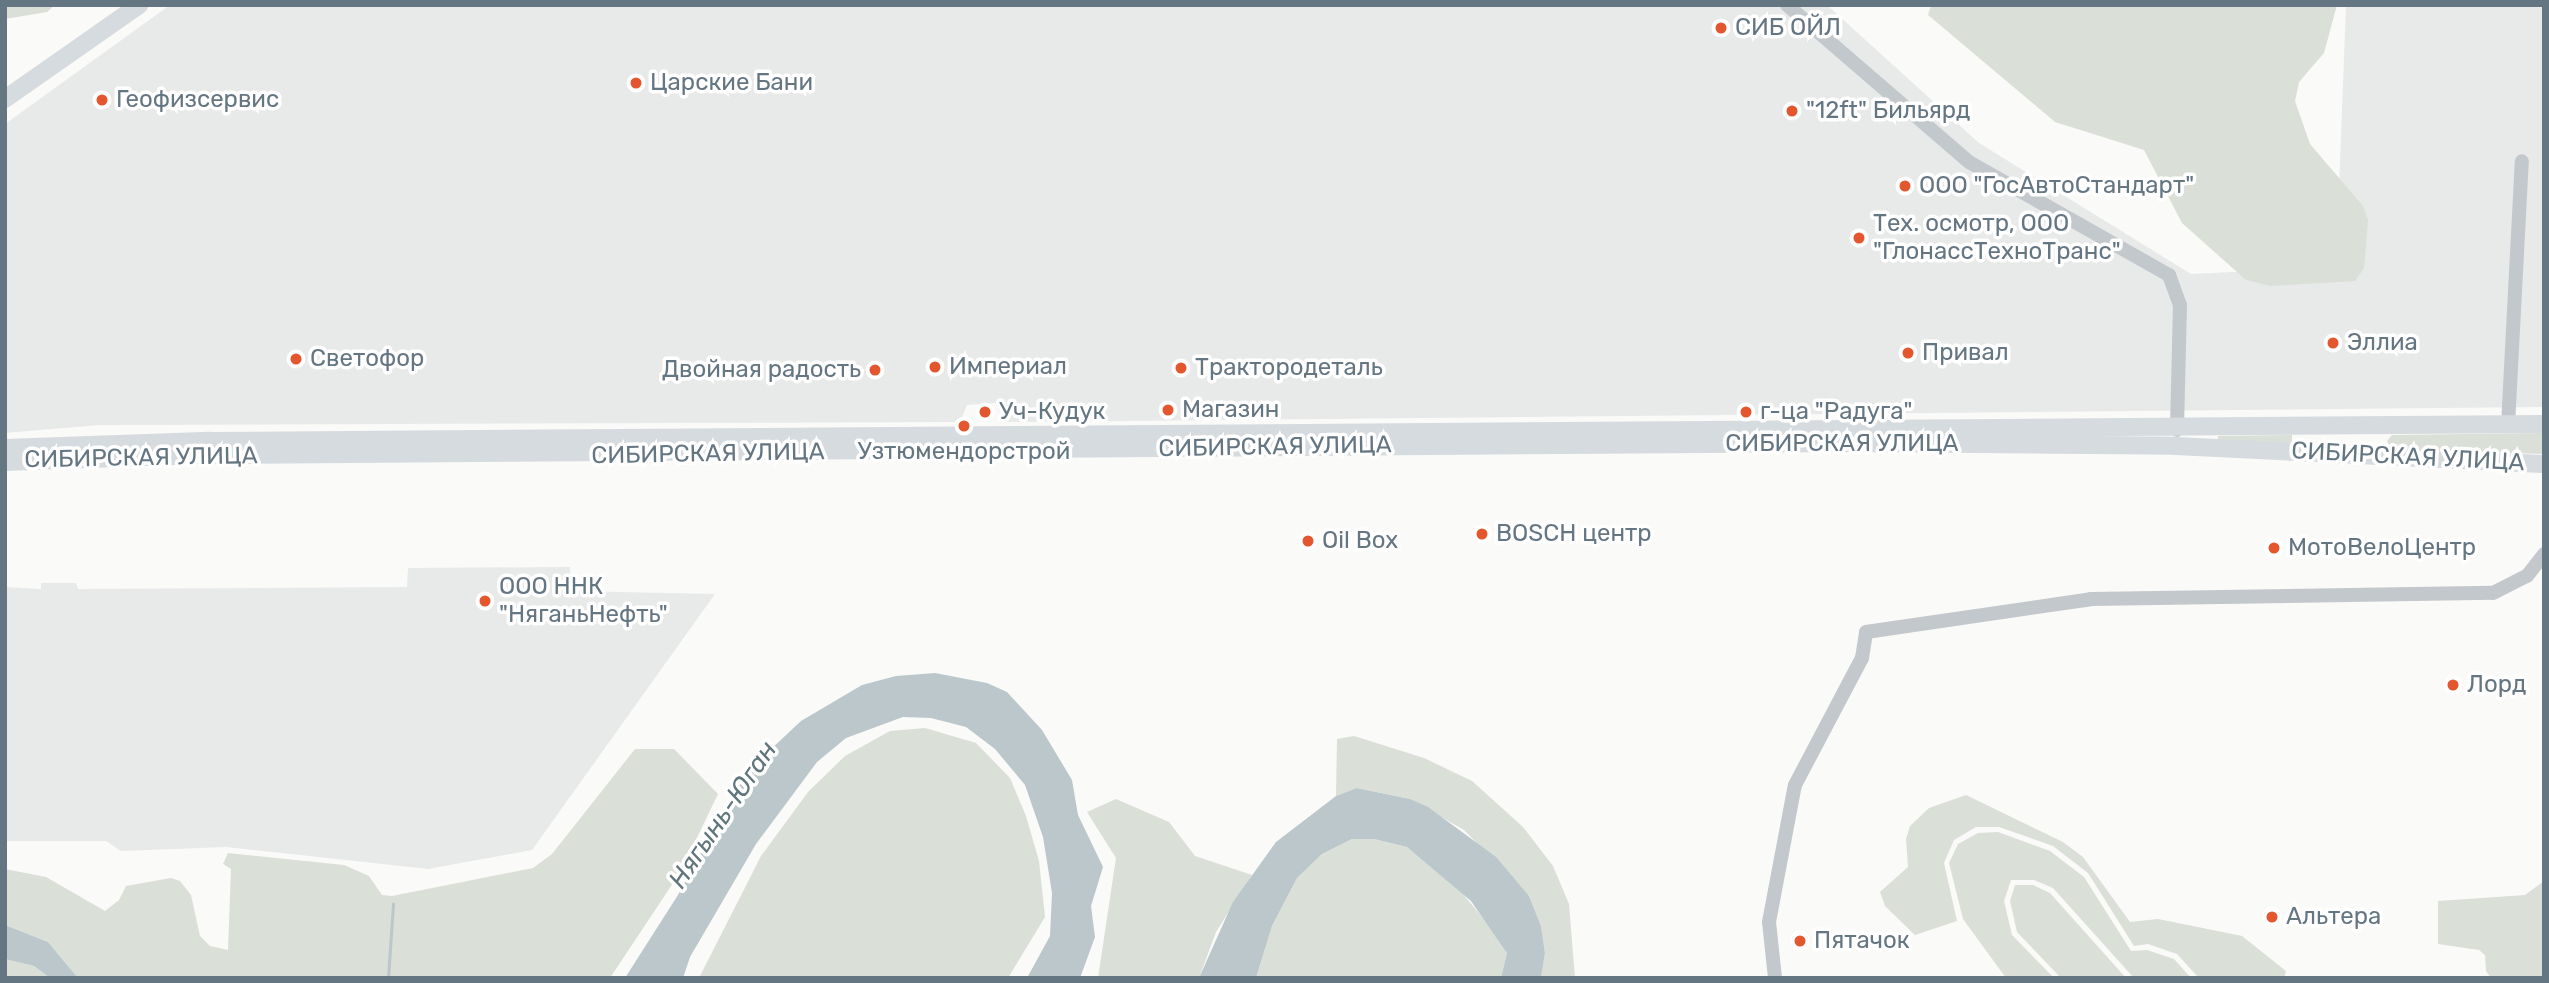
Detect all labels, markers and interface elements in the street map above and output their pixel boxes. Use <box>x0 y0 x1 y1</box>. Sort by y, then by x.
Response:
place label: СИБ ОЙЛ <box>1735 14 1841 42</box>
marker: СИБ ОЙЛ <box>1713 20 1729 36</box>
place label: Царские Бани <box>650 69 813 97</box>
marker: Царские Бани <box>628 75 644 91</box>
place label: Геофизсервис <box>116 86 279 114</box>
marker: Геофизсервис <box>94 92 110 108</box>
place label: "12ft" Бильярд <box>1806 97 1971 125</box>
marker: "12ft" Бильярд <box>1784 103 1800 119</box>
place label: ООО "ГосАвтоСтандарт" <box>1919 172 2194 200</box>
marker: ООО "ГосАвтоСтандарт" <box>1897 178 1913 194</box>
place label: Тех. осмотр, ООО "ГлонассТехноТранс" <box>1873 210 2121 266</box>
marker: Тех. осмотр, ООО "ГлонассТехноТранс" <box>1851 230 1867 246</box>
place label: Эллиа <box>2347 329 2418 357</box>
marker: Эллиа <box>2325 335 2341 351</box>
place label: Привал <box>1922 339 2009 367</box>
place label: Светофор <box>310 345 424 373</box>
marker: Привал <box>1900 345 1916 361</box>
marker: Светофор <box>288 351 304 367</box>
place label: Империал <box>949 353 1067 381</box>
place label: Трактородеталь <box>1195 354 1383 382</box>
place label: Двойная радость <box>662 356 861 384</box>
marker: Империал <box>927 359 943 375</box>
marker: Трактородеталь <box>1173 360 1189 376</box>
marker: Двойная радость <box>867 362 883 378</box>
place label: Магазин <box>1182 396 1279 424</box>
place label: Уч-Кудук <box>999 398 1105 426</box>
place label: г-ца "Радуга" <box>1760 398 1913 426</box>
marker: Магазин <box>1160 402 1176 418</box>
marker: Уч-Кудук <box>977 404 993 420</box>
marker: г-ца "Радуга" <box>1738 404 1754 420</box>
marker: Узтюмендорстрой <box>956 418 972 434</box>
street label: СИБИРСКАЯ УЛИЦА <box>1725 430 1959 458</box>
street label: СИБИРСКАЯ УЛИЦА <box>1158 431 1392 463</box>
street label: СИБИРСКАЯ УЛИЦА <box>2291 437 2525 477</box>
street label: СИБИРСКАЯ УЛИЦА <box>591 438 825 470</box>
place label: Узтюмендорстрой <box>858 438 1070 466</box>
street label: СИБИРСКАЯ УЛИЦА <box>24 442 258 474</box>
place label: BOSCH центр <box>1496 520 1652 548</box>
marker: BOSCH центр <box>1474 526 1490 542</box>
place label: Oil Box <box>1322 527 1398 555</box>
marker: Oil Box <box>1300 533 1316 549</box>
place label: МотоВелоЦентр <box>2288 534 2476 562</box>
marker: МотоВелоЦентр <box>2266 540 2282 556</box>
place label: ООО ННК "НяганьНефть" <box>499 573 668 629</box>
marker: ООО ННК "НяганьНефть" <box>477 593 493 609</box>
place label: Лорд <box>2467 671 2526 699</box>
marker: Лорд <box>2445 677 2461 693</box>
water label: Нягынь-Юган <box>662 736 784 894</box>
place label: Альтера <box>2286 903 2381 931</box>
marker: Альтера <box>2264 909 2280 925</box>
place label: Пятачок <box>1814 927 1910 955</box>
marker: Пятачок <box>1792 933 1808 949</box>

